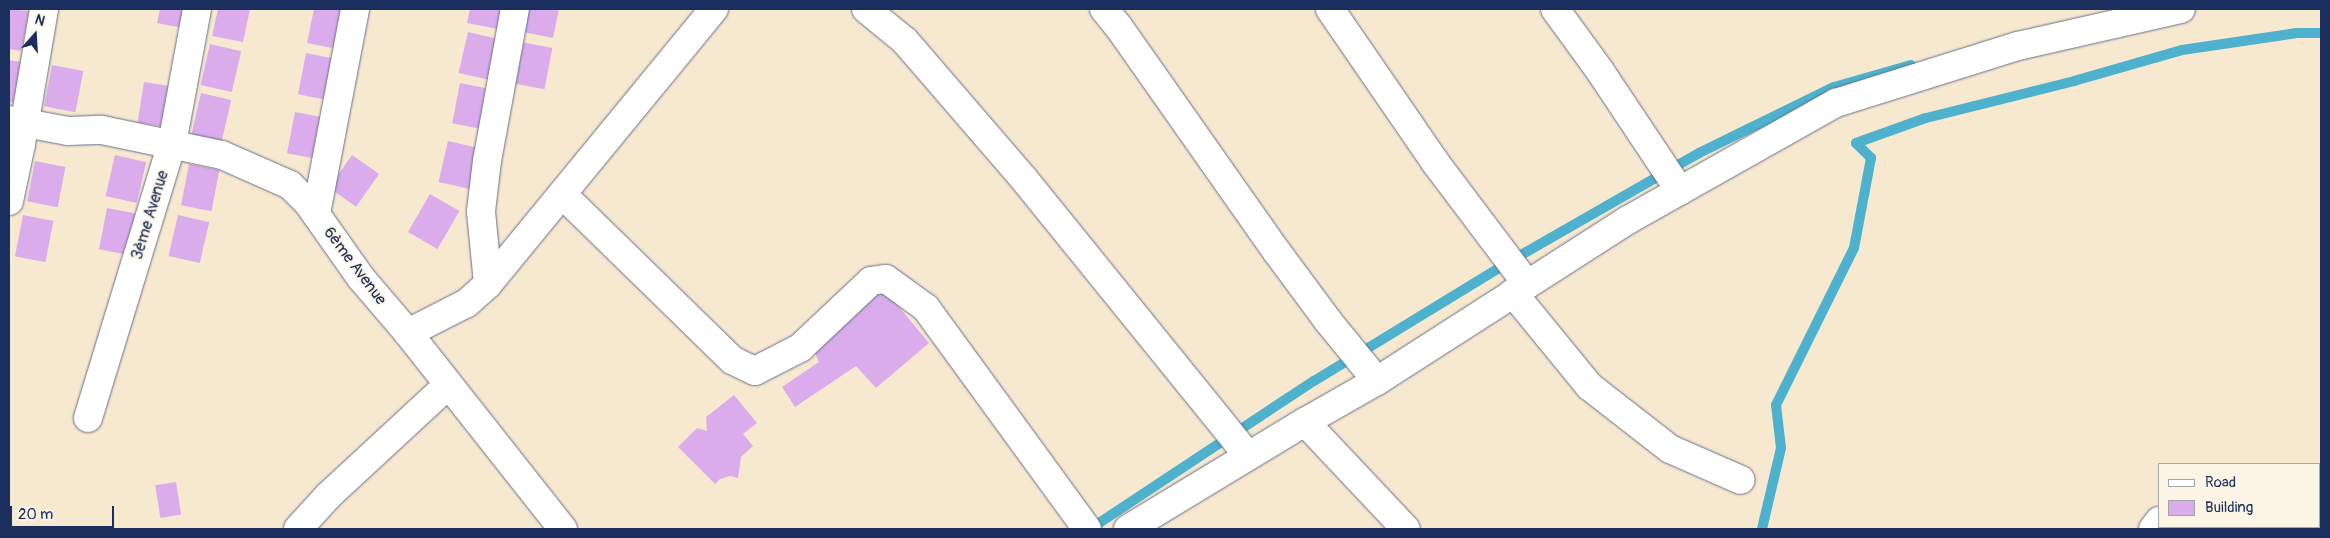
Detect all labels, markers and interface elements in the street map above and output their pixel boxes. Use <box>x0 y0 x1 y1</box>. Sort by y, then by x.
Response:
north arrow <box>10 10 60 60</box>
text: N <box>33 11 47 30</box>
street label: 3ème Avenue <box>127 168 173 262</box>
street label: 6ème Avenue <box>319 223 391 309</box>
legend <box>2158 463 2320 528</box>
text: Road <box>2205 473 2236 492</box>
scale bar <box>12 496 116 528</box>
text: Building <box>2205 498 2253 517</box>
text: 20 m <box>18 505 53 524</box>

